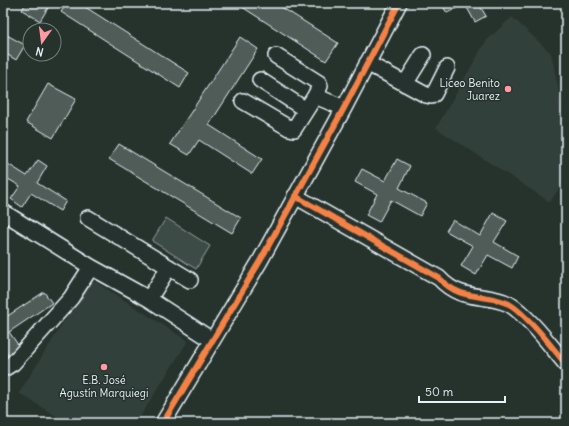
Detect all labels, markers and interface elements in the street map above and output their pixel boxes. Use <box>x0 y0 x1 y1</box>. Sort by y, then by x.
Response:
north arrow <box>22 22 62 62</box>
text: N <box>34 44 45 59</box>
place label: Liceo Benito Juarez <box>440 76 500 103</box>
marker: Liceo Benito Juarez <box>503 84 513 94</box>
marker: E.B. José Agustín Marquiegi <box>99 362 109 372</box>
place label: E.B. José Agustín Marquiegi <box>60 373 148 400</box>
scale bar <box>419 378 505 404</box>
text: 50 m <box>425 384 454 399</box>

